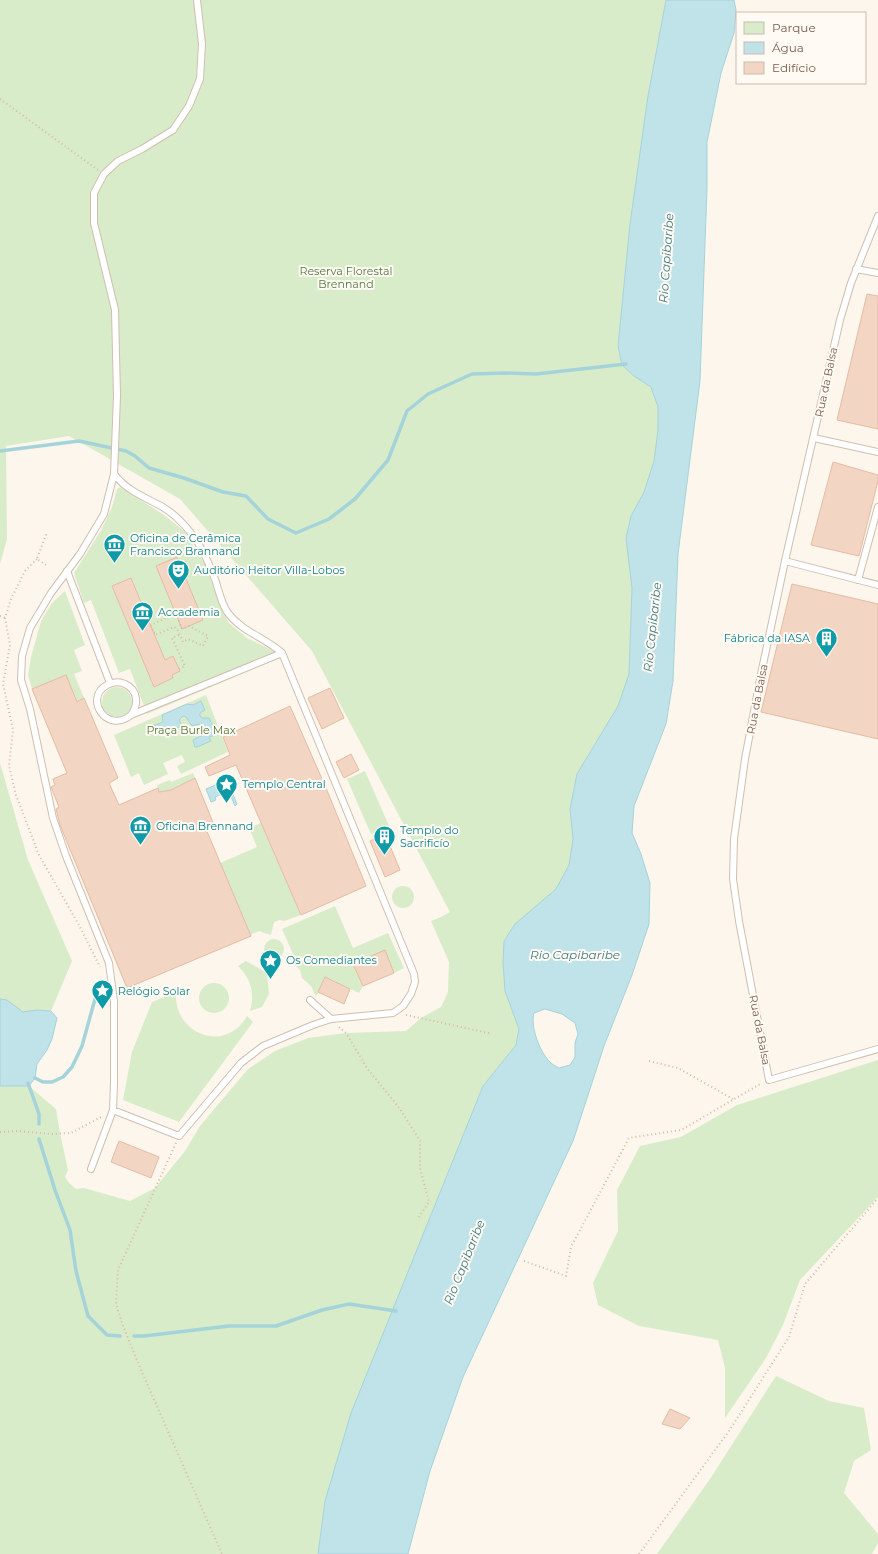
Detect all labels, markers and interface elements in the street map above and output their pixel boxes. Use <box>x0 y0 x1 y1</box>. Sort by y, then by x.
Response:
legend <box>736 12 866 84</box>
text: Parque <box>772 20 816 35</box>
text: Água <box>772 40 804 55</box>
text: Edifício <box>772 60 816 75</box>
water label: Rio Capibaribe <box>655 213 677 303</box>
park label: Reserva Florestal Brennand <box>299 264 393 291</box>
street label: Rua da Balsa <box>812 346 840 418</box>
museum icon: Oficina de Cerâmica Francisco Brannand <box>102 531 128 564</box>
place label: Oficina de Cerâmica Francisco Brannand <box>130 531 241 558</box>
theatre icon: Auditório Heitor Villa-Lobos <box>165 557 191 590</box>
place label: Auditório Heitor Villa-Lobos <box>194 563 345 577</box>
water label: Rio Capibaribe <box>640 581 664 673</box>
museum icon: Accademia <box>130 599 156 632</box>
place label: Accademia <box>158 605 220 619</box>
building icon: Fábrica da IASA <box>813 625 839 658</box>
place label: Fábrica da IASA <box>724 631 810 645</box>
street label: Rua da Balsa <box>743 663 771 735</box>
park label: Praça Burle Max <box>146 723 236 737</box>
place icon: Templo Central <box>214 771 240 804</box>
place label: Templo Central <box>242 777 326 791</box>
museum icon: Oficina Brennand <box>128 813 154 846</box>
place label: Oficina Brennand <box>156 819 253 833</box>
building icon: Templo do Sacrificío <box>372 823 398 856</box>
place label: Templo do Sacrificío <box>400 823 459 850</box>
place icon: Os Comediantes <box>258 947 284 980</box>
water label: Rio Capibaribe <box>530 947 620 962</box>
place label: Os Comediantes <box>286 953 377 967</box>
place icon: Relógio Solar <box>89 978 115 1011</box>
place label: Relógio Solar <box>118 984 190 998</box>
street label: Rua da Balsa <box>746 994 774 1066</box>
water label: Rio Capibaribe <box>440 1217 488 1307</box>

